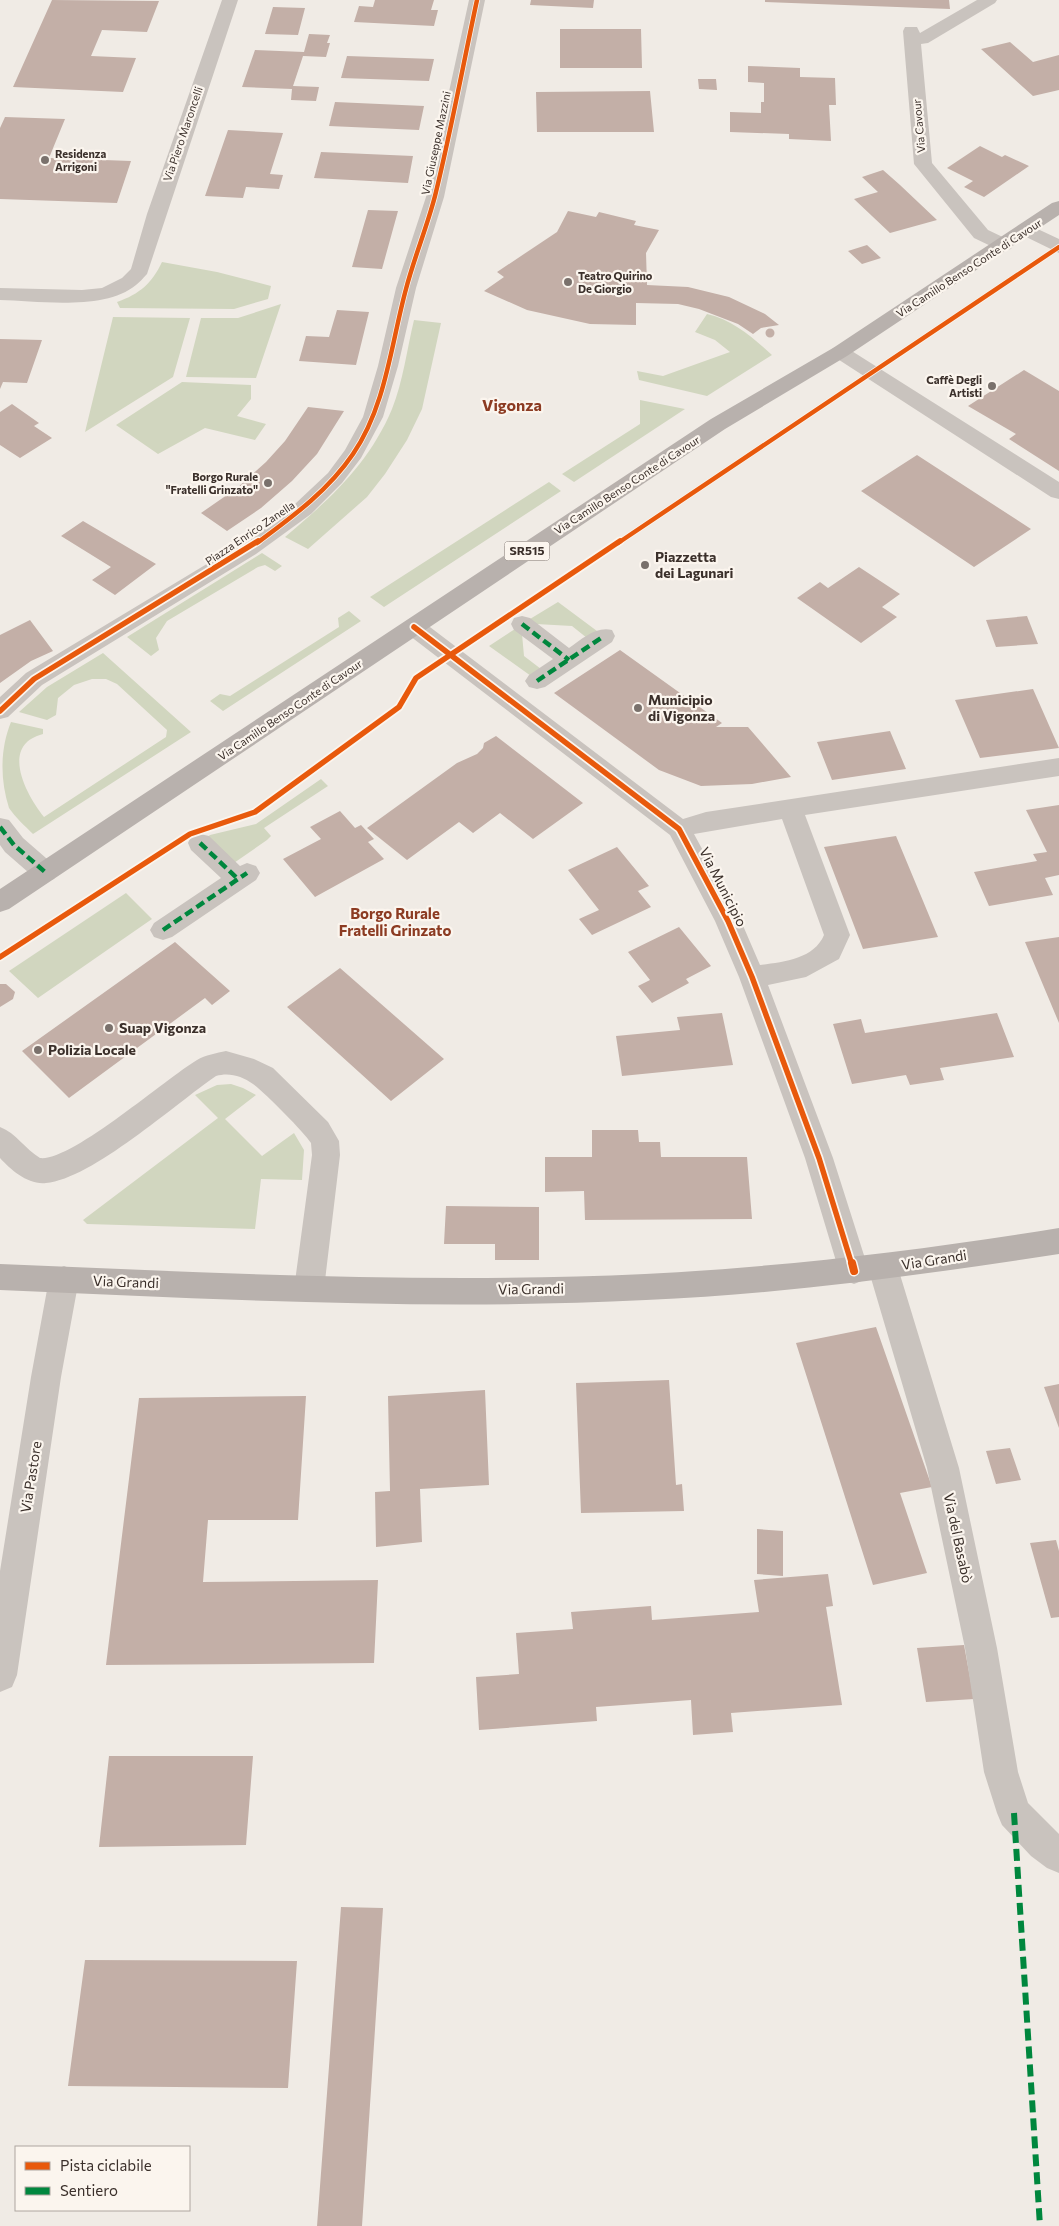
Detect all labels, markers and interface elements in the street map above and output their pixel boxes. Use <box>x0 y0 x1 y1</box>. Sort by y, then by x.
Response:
street label: Via Piero Maroncelli <box>160 84 205 183</box>
street label: Via Giuseppe Mazzini <box>418 90 453 196</box>
street label: Via Cavour <box>910 98 927 153</box>
place label: Residenza Arrigoni <box>55 147 106 173</box>
marker: Residenza Arrigoni <box>39 154 51 166</box>
street label: Via Camillo Benso Conte di Cavour <box>894 215 1044 320</box>
place label: Teatro Quirino De Giorgio <box>578 269 653 295</box>
marker: Teatro Quirino De Giorgio <box>562 276 574 288</box>
place label: Caffè Degli Artisti <box>926 373 982 399</box>
marker: Caffè Degli Artisti <box>986 380 998 392</box>
district label: Vigonza <box>482 395 542 414</box>
street label: Via Camillo Benso Conte di Cavour <box>552 432 702 537</box>
place label: Borgo Rurale "Fratelli Grinzato" <box>166 470 258 496</box>
marker: Borgo Rurale "Fratelli Grinzato" <box>262 477 274 489</box>
street label: Piazza Enrico Zanella <box>203 498 297 567</box>
road number: SR515 <box>504 542 550 560</box>
place label: Piazzetta dei Lagunari <box>655 548 734 581</box>
marker: Piazzetta dei Lagunari <box>639 559 651 571</box>
street label: Via Camillo Benso Conte di Cavour <box>215 656 365 763</box>
place label: Municipio di Vigonza <box>648 691 715 724</box>
marker: Municipio di Vigonza <box>632 702 644 714</box>
street label: Via Municipio <box>696 844 751 929</box>
district label: Borgo Rurale Fratelli Grinzato <box>339 904 451 939</box>
place label: Suap Vigonza <box>119 1019 206 1036</box>
marker: Suap Vigonza <box>103 1022 115 1034</box>
place label: Polizia Locale <box>48 1041 136 1058</box>
marker: Polizia Locale <box>32 1044 44 1056</box>
street label: Via Grandi <box>900 1246 968 1273</box>
street label: Via Grandi <box>93 1272 159 1291</box>
street label: Via Grandi <box>498 1279 564 1298</box>
street label: Via Pastore <box>16 1440 45 1514</box>
street label: Via del Basabò <box>941 1491 976 1584</box>
legend <box>15 2146 190 2211</box>
text: Pista ciclabile <box>60 2156 152 2174</box>
text: Sentiero <box>60 2181 118 2199</box>

